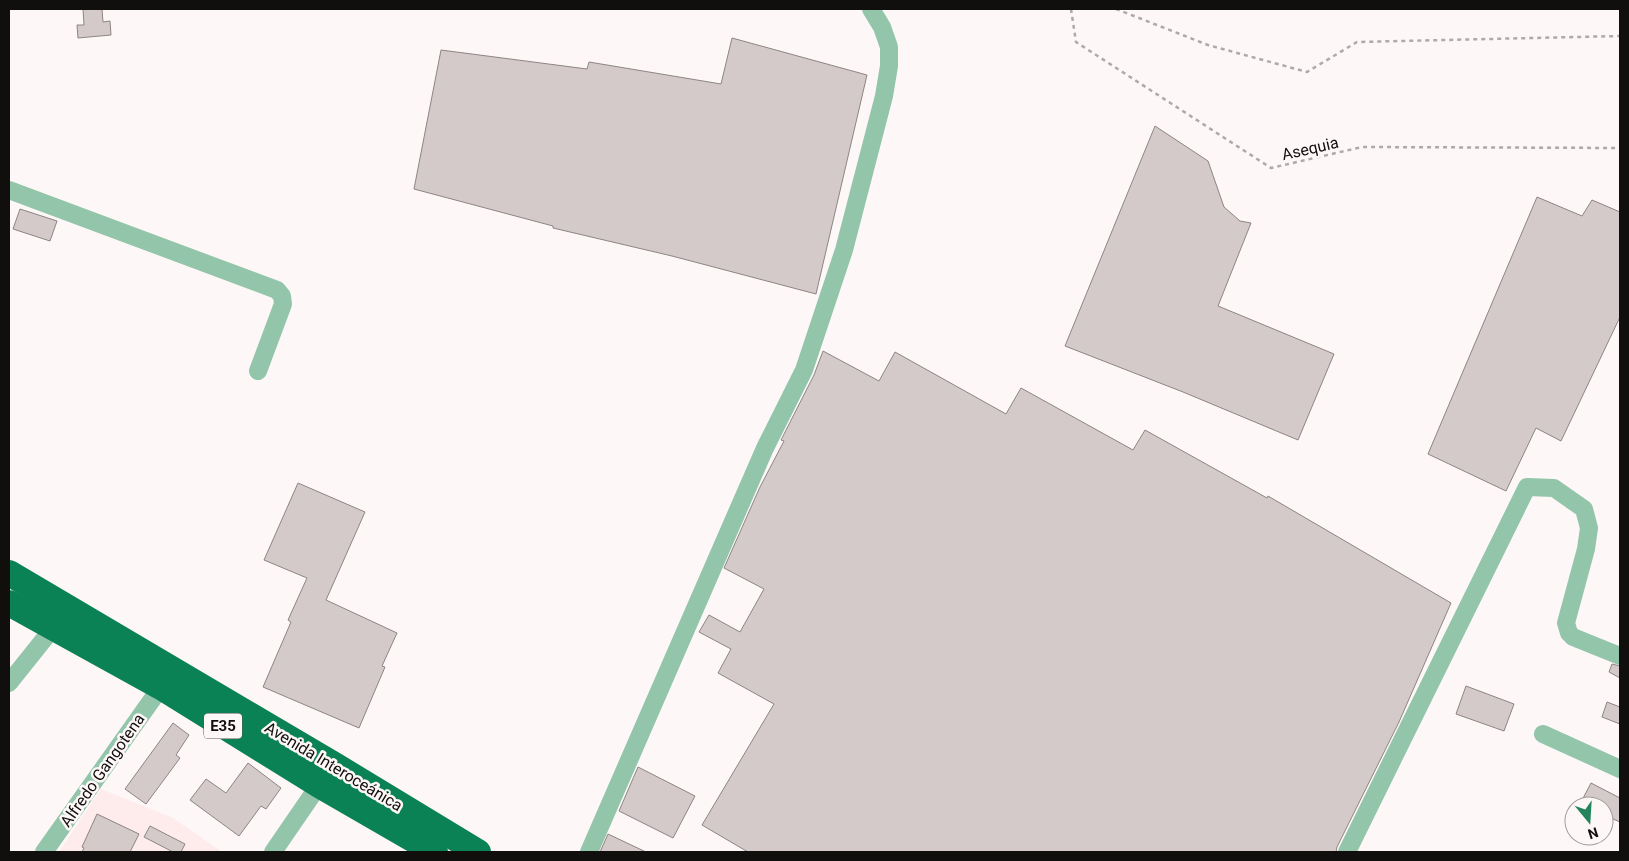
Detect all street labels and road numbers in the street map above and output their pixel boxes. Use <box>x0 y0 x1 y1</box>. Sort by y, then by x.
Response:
street label: Asequia <box>1280 133 1340 164</box>
street label: Alfredo Gangotena <box>56 710 149 830</box>
road number: E35 <box>204 714 242 738</box>
street label: Avenida Interoceánica <box>261 718 406 815</box>

